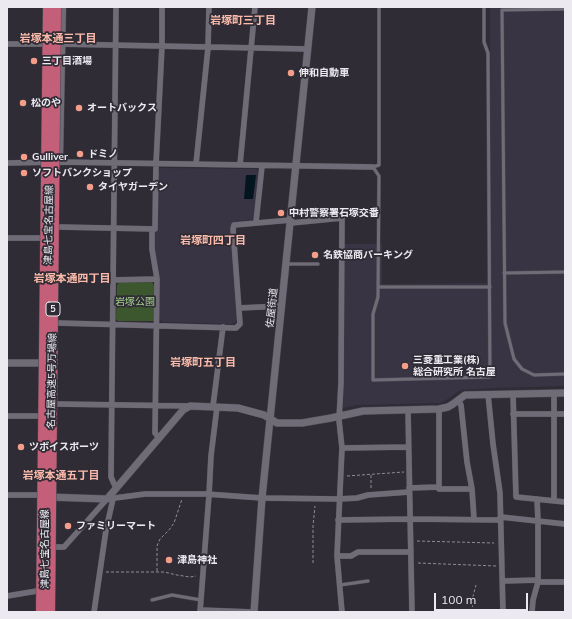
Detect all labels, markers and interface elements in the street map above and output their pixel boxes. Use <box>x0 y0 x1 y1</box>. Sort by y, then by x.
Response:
district label: 岩塚町三丁目 <box>210 14 276 28</box>
district label: 岩塚本通三丁目 <box>20 32 96 46</box>
place label: 三丁目酒場 <box>42 55 92 67</box>
marker: 三丁目酒場 <box>29 56 39 66</box>
place label: 伸和自動車 <box>299 67 349 79</box>
marker: 伸和自動車 <box>286 68 296 78</box>
place label: 松のや <box>31 97 61 109</box>
marker: 松のや <box>18 98 28 108</box>
place label: オートバックス <box>87 102 157 114</box>
marker: オートバックス <box>74 103 84 113</box>
place label: ドミノ <box>88 148 118 160</box>
marker: ドミノ <box>75 149 85 159</box>
place label: Gulliver <box>32 151 68 163</box>
marker: Gulliver <box>19 152 29 162</box>
place label: ソフトバンクショップ <box>32 167 132 179</box>
marker: ソフトバンクショップ <box>19 168 29 178</box>
place label: タイヤガーデン <box>98 181 168 193</box>
marker: タイヤガーデン <box>85 182 95 192</box>
street label: 津島七宝名古屋線 <box>42 185 56 265</box>
place label: 中村警察署石塚交番 <box>289 207 379 219</box>
marker: 中村警察署石塚交番 <box>276 208 286 218</box>
district label: 岩塚町四丁目 <box>180 234 246 248</box>
place label: 名鉄協商パーキング <box>323 249 413 261</box>
marker: 名鉄協商パーキング <box>310 250 320 260</box>
district label: 岩塚本通四丁目 <box>34 272 110 286</box>
street label: 佐屋街道 <box>264 287 280 329</box>
park label: 岩塚公園 <box>115 296 155 308</box>
road number: 5 <box>46 302 60 316</box>
street label: 名古屋高速5号万場線 <box>45 333 59 429</box>
place label: 三菱重工業(株) 総合研究所 名古屋 <box>413 354 496 378</box>
district label: 岩塚町五丁目 <box>170 356 236 370</box>
marker: 三菱重工業(株) 総合研究所 名古屋 <box>400 361 410 371</box>
place label: ツボイスポーツ <box>29 441 99 453</box>
marker: ツボイスポーツ <box>16 442 26 452</box>
district label: 岩塚本通五丁目 <box>23 469 99 483</box>
street label: 津島七宝名古屋線 <box>39 509 51 589</box>
place label: ファミリーマート <box>76 520 156 532</box>
marker: ファミリーマート <box>63 521 73 531</box>
place label: 津島神社 <box>177 554 217 566</box>
marker: 津島神社 <box>164 555 174 565</box>
scale bar <box>436 585 530 611</box>
text: 100 m <box>441 592 476 607</box>

